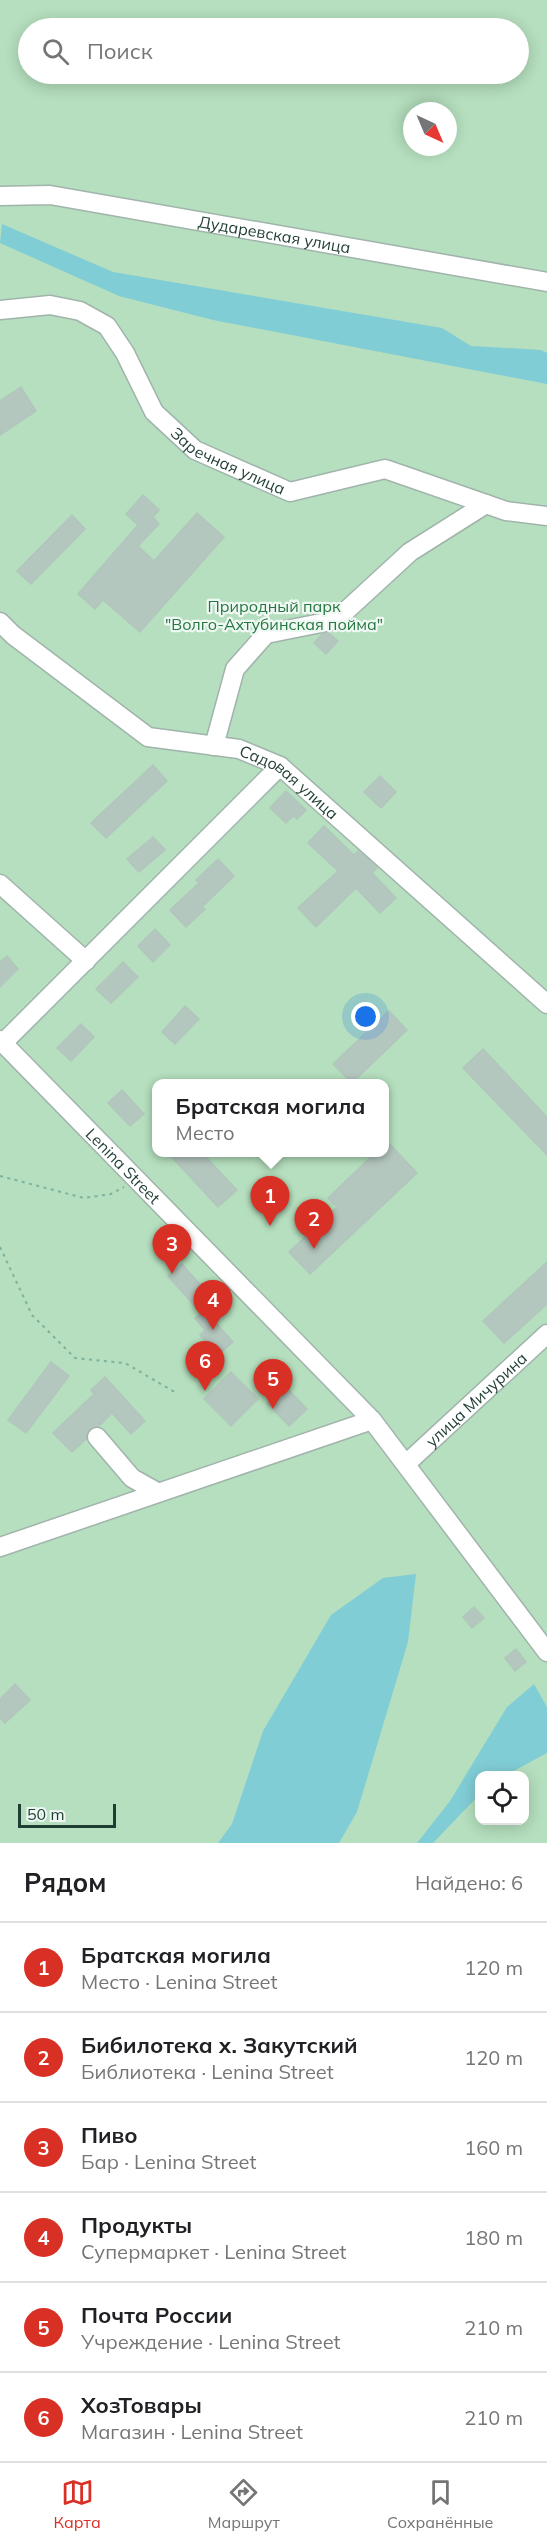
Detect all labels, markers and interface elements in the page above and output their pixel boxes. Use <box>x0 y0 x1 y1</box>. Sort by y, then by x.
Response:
search box <box>18 18 529 84</box>
icon: search <box>39 35 72 68</box>
text: Поиск <box>87 37 153 65</box>
north arrow <box>403 102 457 156</box>
street label: Дударевская улица <box>197 211 352 257</box>
street label: Заречная улица <box>167 423 288 499</box>
park label: Природный парк "Волго-Ахтубинская пойма" <box>165 596 383 634</box>
street label: Садовая улица <box>237 740 343 824</box>
your location <box>351 1002 380 1031</box>
popup <box>152 1079 389 1157</box>
text: Братская могила <box>176 1092 365 1120</box>
text: Место <box>176 1120 235 1145</box>
street label: Lenina Street <box>82 1124 165 1208</box>
pin: 1 <box>250 1176 290 1226</box>
pin: 2 <box>294 1200 334 1249</box>
pin: 3 <box>152 1224 192 1274</box>
pin: 4 <box>194 1280 232 1330</box>
pin: 6 <box>186 1342 224 1391</box>
street label: улица Мичурина <box>421 1348 531 1451</box>
pin: 5 <box>254 1360 292 1409</box>
map controls <box>475 1771 529 1825</box>
button: locate <box>475 1771 529 1825</box>
scale bar <box>18 1801 116 1828</box>
text: 50 m <box>27 1804 64 1824</box>
text: Рядом <box>24 1866 107 1899</box>
text: Найдено: 6 <box>415 1870 523 1895</box>
text: Братская могила <box>81 1941 271 1969</box>
text: 1 <box>38 1955 50 1980</box>
text: 120 m <box>464 1955 523 1980</box>
text: Место · Lenina Street <box>81 1969 278 1994</box>
text: Бибилотека х. Закутский <box>81 2031 358 2059</box>
text: 2 <box>38 2045 50 2070</box>
text: 120 m <box>464 2045 523 2070</box>
text: Библиотека · Lenina Street <box>81 2059 334 2084</box>
text: Пиво <box>81 2121 138 2149</box>
text: 3 <box>38 2135 50 2160</box>
text: 160 m <box>464 2135 523 2160</box>
text: Бар · Lenina Street <box>81 2149 256 2174</box>
text: Продукты <box>81 2211 192 2239</box>
text: 4 <box>38 2225 50 2250</box>
text: 180 m <box>464 2225 523 2250</box>
text: Супермаркет · Lenina Street <box>81 2239 347 2264</box>
text: Почта России <box>81 2301 232 2329</box>
text: 5 <box>38 2315 50 2340</box>
text: 210 m <box>464 2315 523 2340</box>
text: Учреждение · Lenina Street <box>81 2329 341 2354</box>
text: ХозТовары <box>81 2391 202 2419</box>
text: 6 <box>38 2405 50 2430</box>
text: 210 m <box>464 2405 523 2430</box>
text: Магазин · Lenina Street <box>81 2419 303 2444</box>
tab: Карта <box>54 2476 101 2532</box>
tab: Маршрут <box>208 2476 280 2532</box>
tab: Сохранённые <box>387 2476 493 2532</box>

